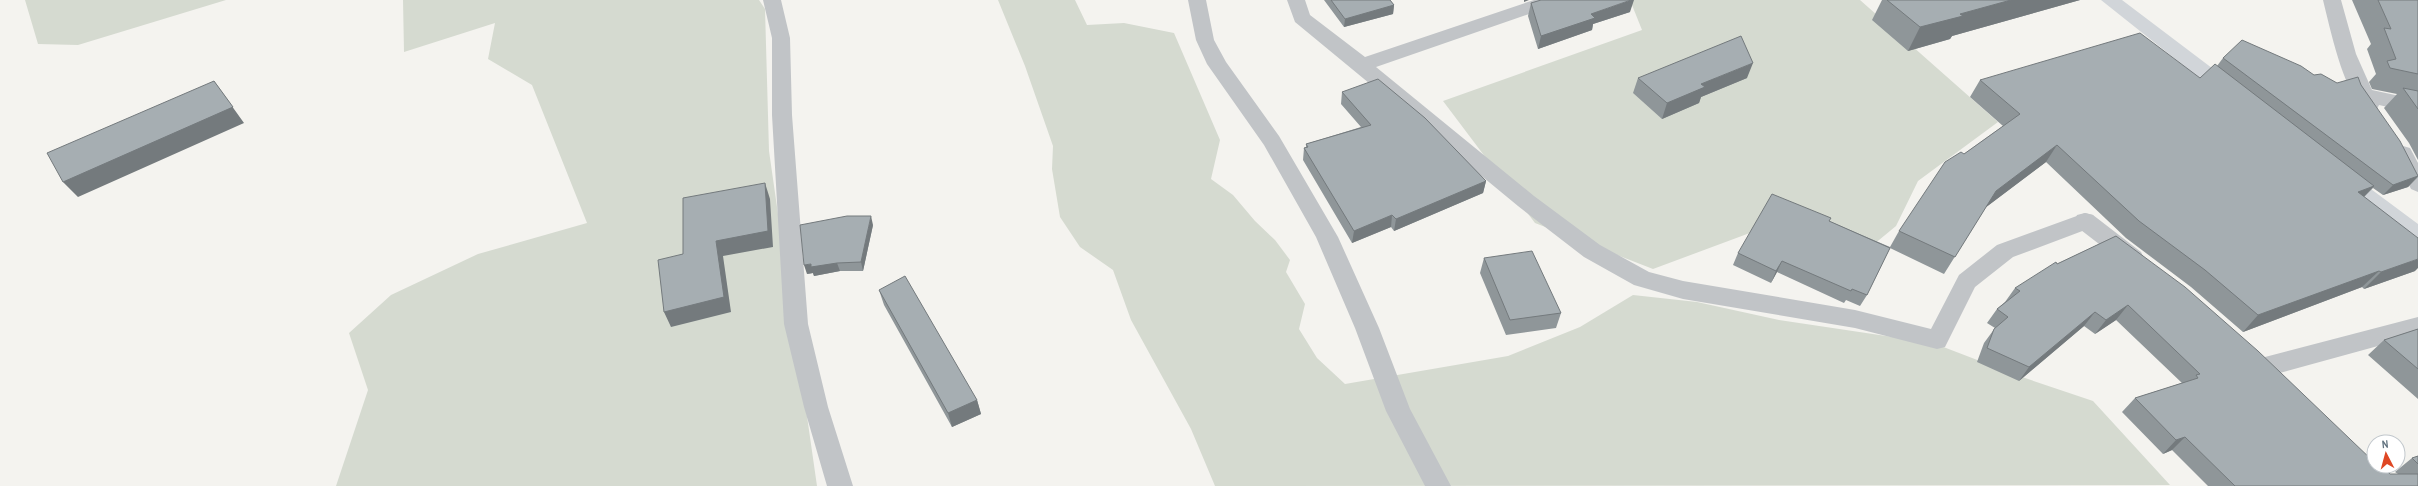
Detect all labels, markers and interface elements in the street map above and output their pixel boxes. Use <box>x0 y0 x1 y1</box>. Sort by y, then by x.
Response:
north arrow <box>2366 434 2406 474</box>
text: N <box>2381 437 2389 451</box>

